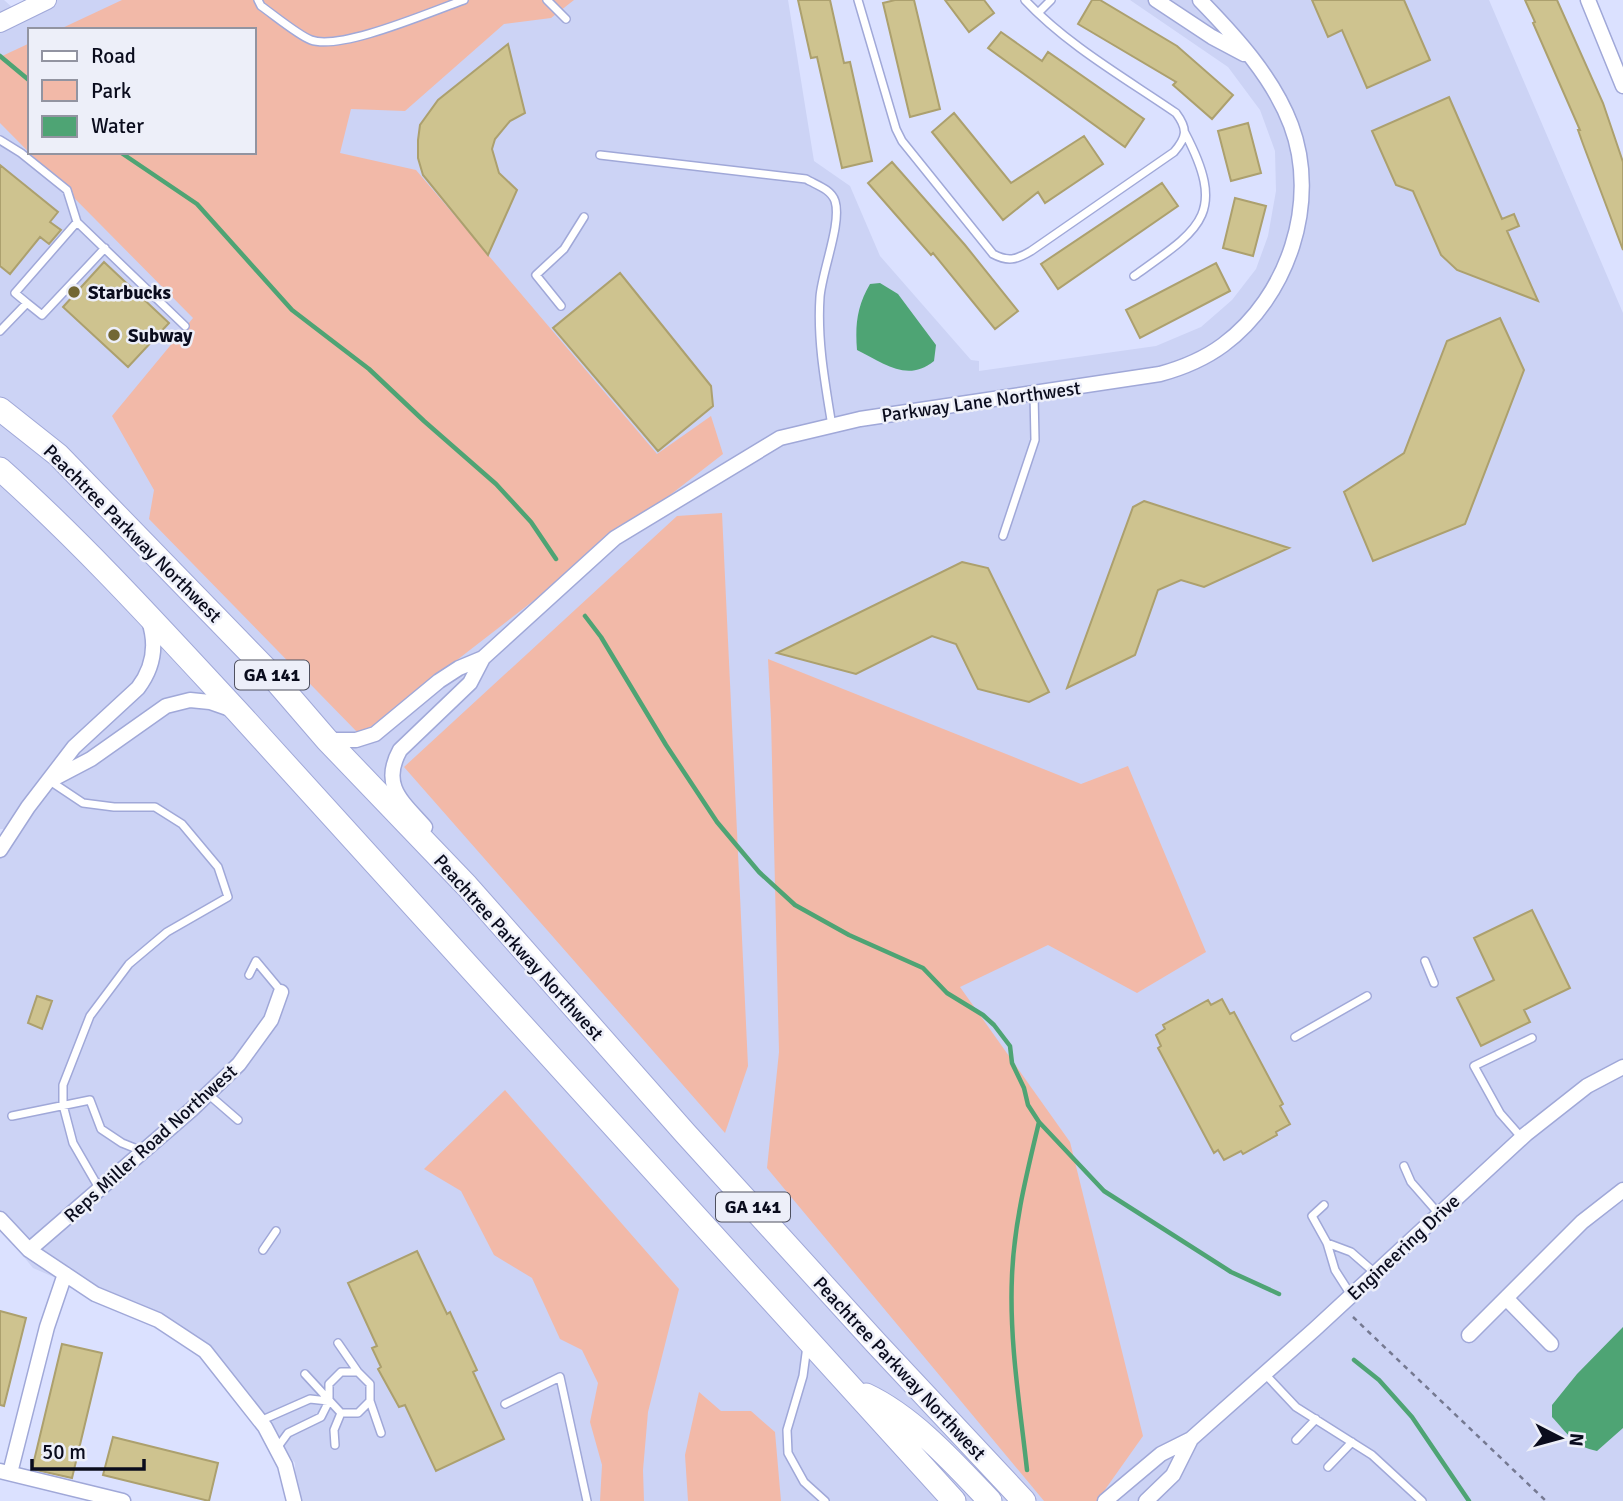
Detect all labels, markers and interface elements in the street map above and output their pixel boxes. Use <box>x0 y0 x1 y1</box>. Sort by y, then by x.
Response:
legend <box>28 28 256 154</box>
text: Road <box>91 43 136 69</box>
text: Park <box>91 78 132 104</box>
text: Water <box>91 113 144 139</box>
place label: Starbucks <box>88 281 171 305</box>
marker: Starbucks <box>66 284 82 300</box>
place label: Subway <box>128 324 193 348</box>
marker: Subway <box>106 327 122 343</box>
street label: Parkway Lane Northwest <box>880 376 1083 428</box>
street label: Peachtree Parkway Northwest <box>38 440 227 628</box>
road number: GA 141 <box>235 660 309 690</box>
street label: Peachtree Parkway Northwest <box>428 850 609 1046</box>
street label: Reps Miller Road Northwest <box>59 1059 242 1228</box>
street label: Engineering Drive <box>1342 1189 1465 1306</box>
road number: GA 141 <box>716 1192 790 1222</box>
street label: Peachtree Parkway Northwest <box>808 1272 991 1466</box>
north arrow <box>1525 1403 1595 1473</box>
scale bar <box>32 1428 144 1472</box>
text: N <box>1563 1432 1589 1447</box>
text: 50 m <box>42 1439 86 1465</box>

